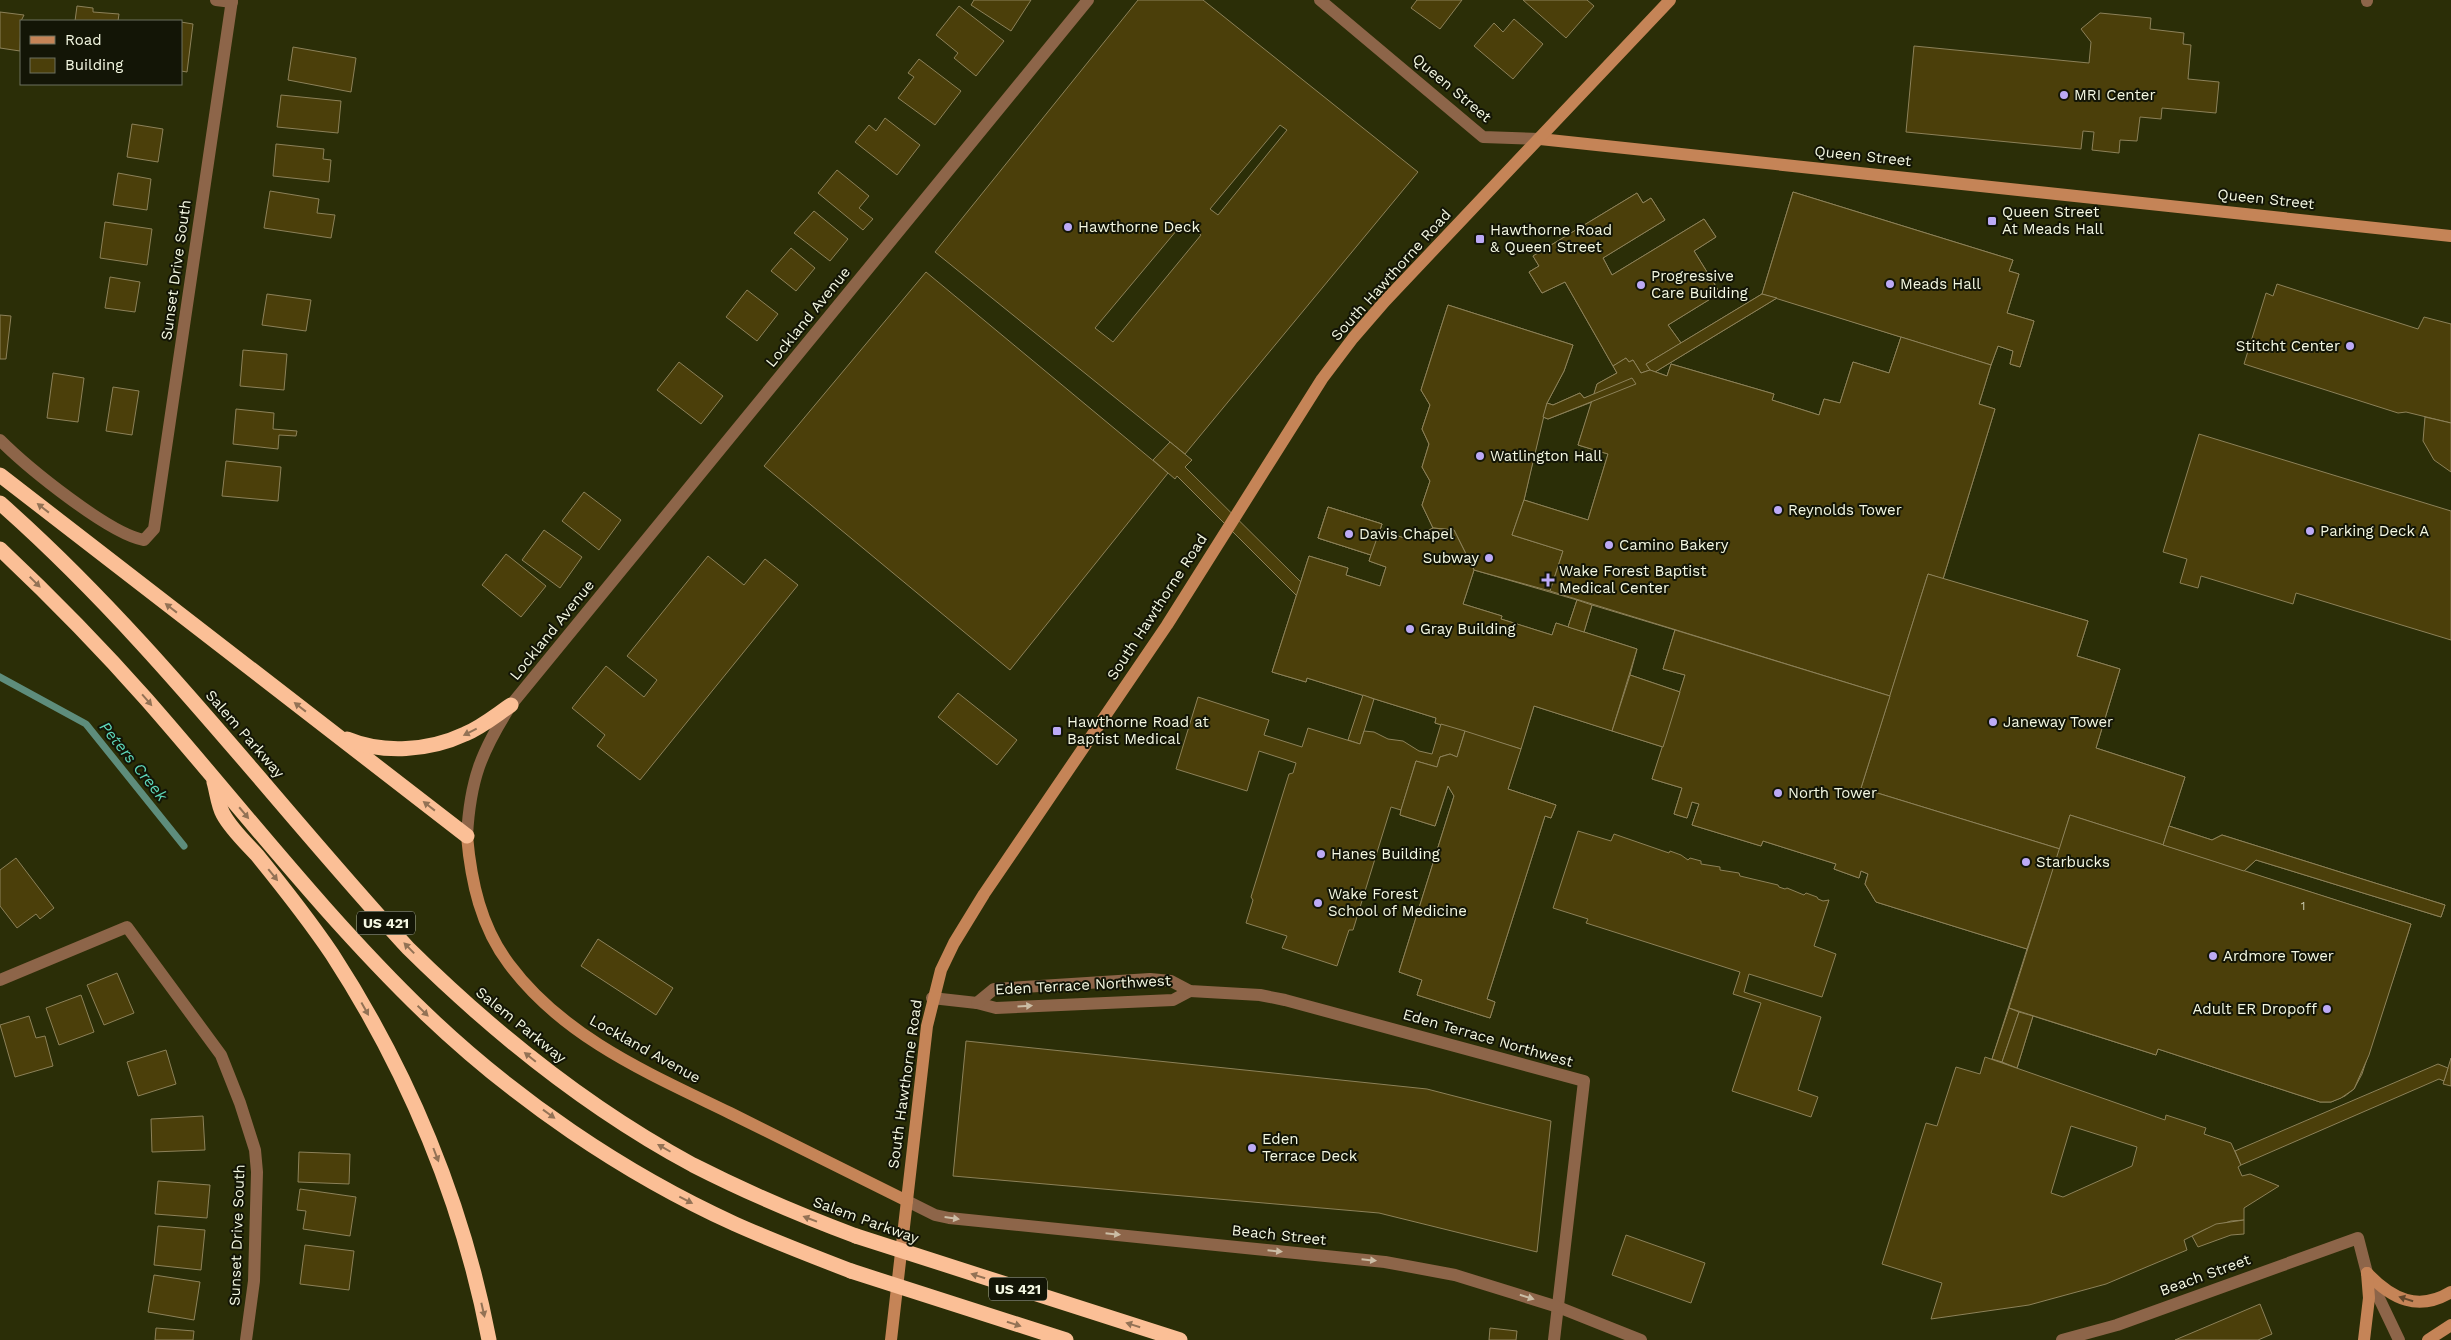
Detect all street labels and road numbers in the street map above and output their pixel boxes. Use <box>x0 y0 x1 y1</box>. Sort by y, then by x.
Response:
street label: Queen Street <box>1409 50 1496 127</box>
street label: Queen Street <box>1814 142 1913 170</box>
street label: Queen Street <box>2217 185 2316 213</box>
street label: Sunset Drive South <box>157 199 195 341</box>
street label: South Hawthorne Road <box>1327 206 1455 344</box>
street label: Lockland Avenue <box>762 263 854 371</box>
street label: South Hawthorne Road <box>1103 531 1211 683</box>
street label: Lockland Avenue <box>506 576 598 684</box>
street label: Salem Parkway <box>202 686 288 782</box>
road number: US 421 <box>357 911 415 934</box>
street label: Eden Terrace Northwest <box>995 971 1172 999</box>
street label: Salem Parkway <box>472 983 570 1067</box>
street label: South Hawthorne Road <box>884 998 926 1170</box>
street label: Eden Terrace Northwest <box>1401 1005 1576 1071</box>
street label: Lockland Avenue <box>586 1011 704 1087</box>
street label: Sunset Drive South <box>226 1164 248 1306</box>
street label: Salem Parkway <box>811 1193 921 1248</box>
street label: Beach Street <box>1231 1221 1328 1249</box>
street label: Beach Street <box>2157 1250 2253 1300</box>
road number: US 421 <box>989 1278 1047 1300</box>

